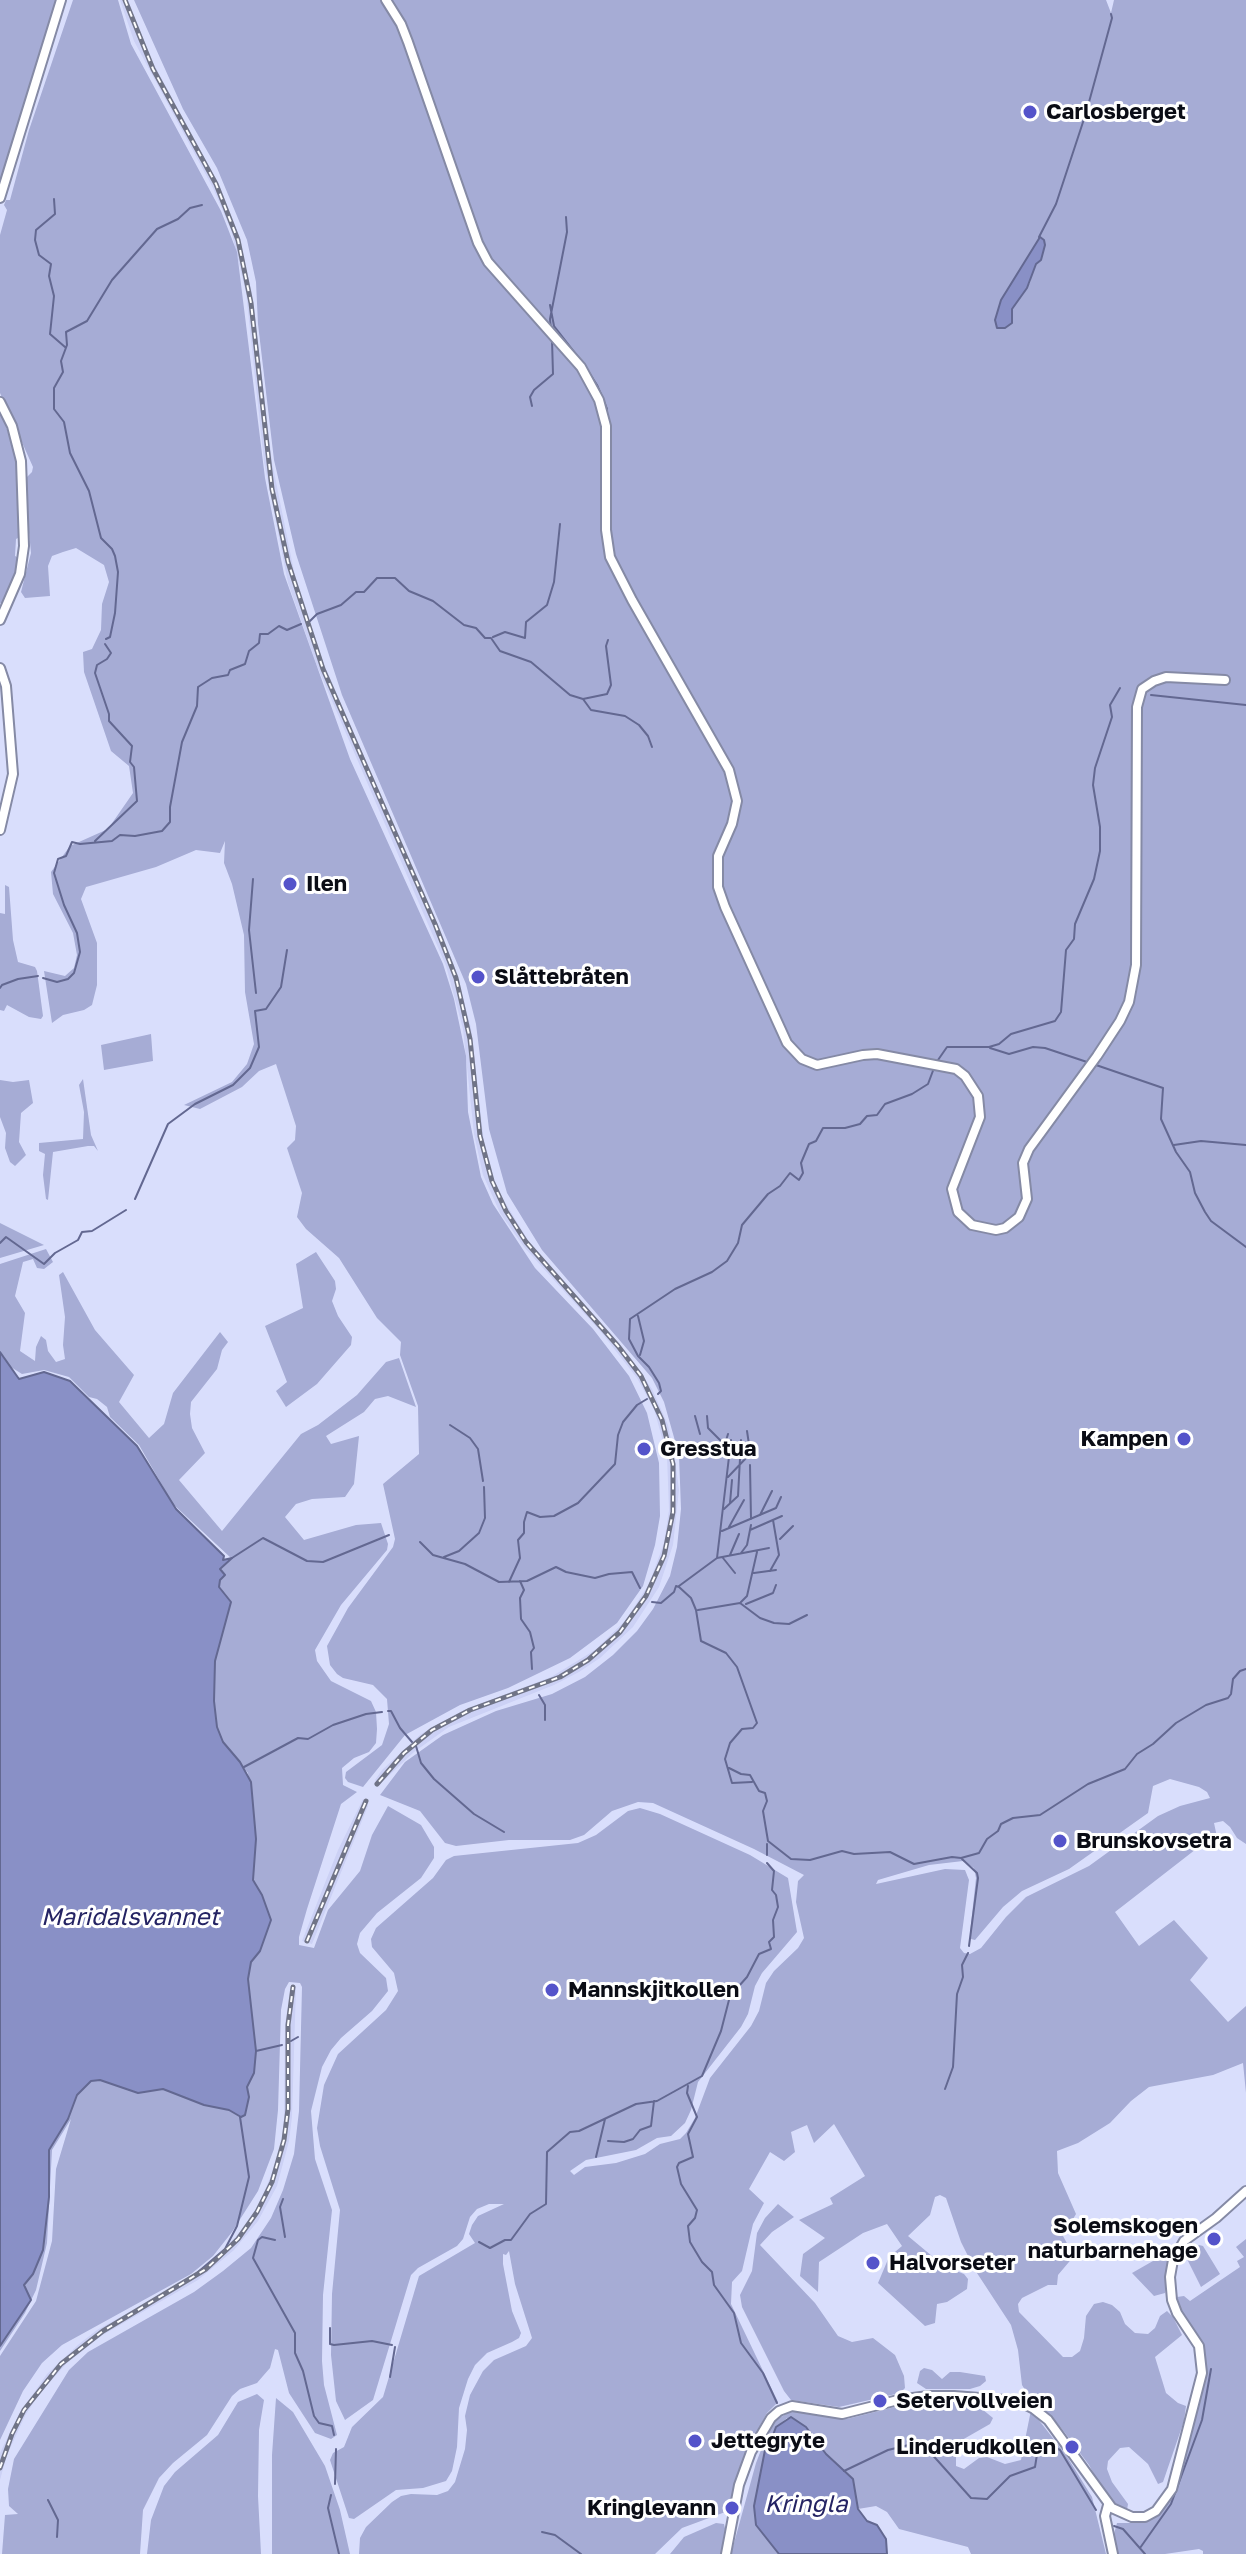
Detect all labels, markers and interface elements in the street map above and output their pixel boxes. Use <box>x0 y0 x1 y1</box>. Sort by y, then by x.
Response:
place label: Carlosberget <box>1046 99 1186 125</box>
marker: Carlosberget <box>1021 103 1039 121</box>
place label: Ilen <box>306 871 347 897</box>
marker: Ilen <box>281 875 299 893</box>
place label: Slåttebråten <box>494 964 629 990</box>
marker: Slåttebråten <box>469 968 487 986</box>
place label: Kampen <box>1080 1426 1168 1452</box>
marker: Kampen <box>1175 1430 1193 1448</box>
place label: Gresstua <box>660 1436 757 1462</box>
marker: Gresstua <box>635 1440 653 1458</box>
place label: Brunskovsetra <box>1076 1828 1232 1854</box>
marker: Brunskovsetra <box>1051 1832 1069 1850</box>
water label: Maridalsvannet <box>41 1903 219 1931</box>
place label: Mannskjitkollen <box>568 1977 739 2003</box>
marker: Mannskjitkollen <box>543 1981 561 1999</box>
place label: Solemskogen naturbarnehage <box>1028 2213 1198 2264</box>
marker: Solemskogen naturbarnehage <box>1205 2230 1223 2248</box>
place label: Halvorseter <box>889 2250 1015 2276</box>
marker: Halvorseter <box>864 2254 882 2272</box>
place label: Setervollveien <box>896 2388 1053 2414</box>
marker: Setervollveien <box>871 2392 889 2410</box>
place label: Jettegryte <box>711 2428 825 2454</box>
marker: Jettegryte <box>686 2432 704 2450</box>
place label: Linderudkollen <box>896 2434 1056 2460</box>
marker: Linderudkollen <box>1063 2438 1081 2456</box>
water label: Kringla <box>764 2490 848 2518</box>
place label: Kringlevann <box>587 2495 716 2521</box>
marker: Kringlevann <box>723 2499 741 2517</box>

